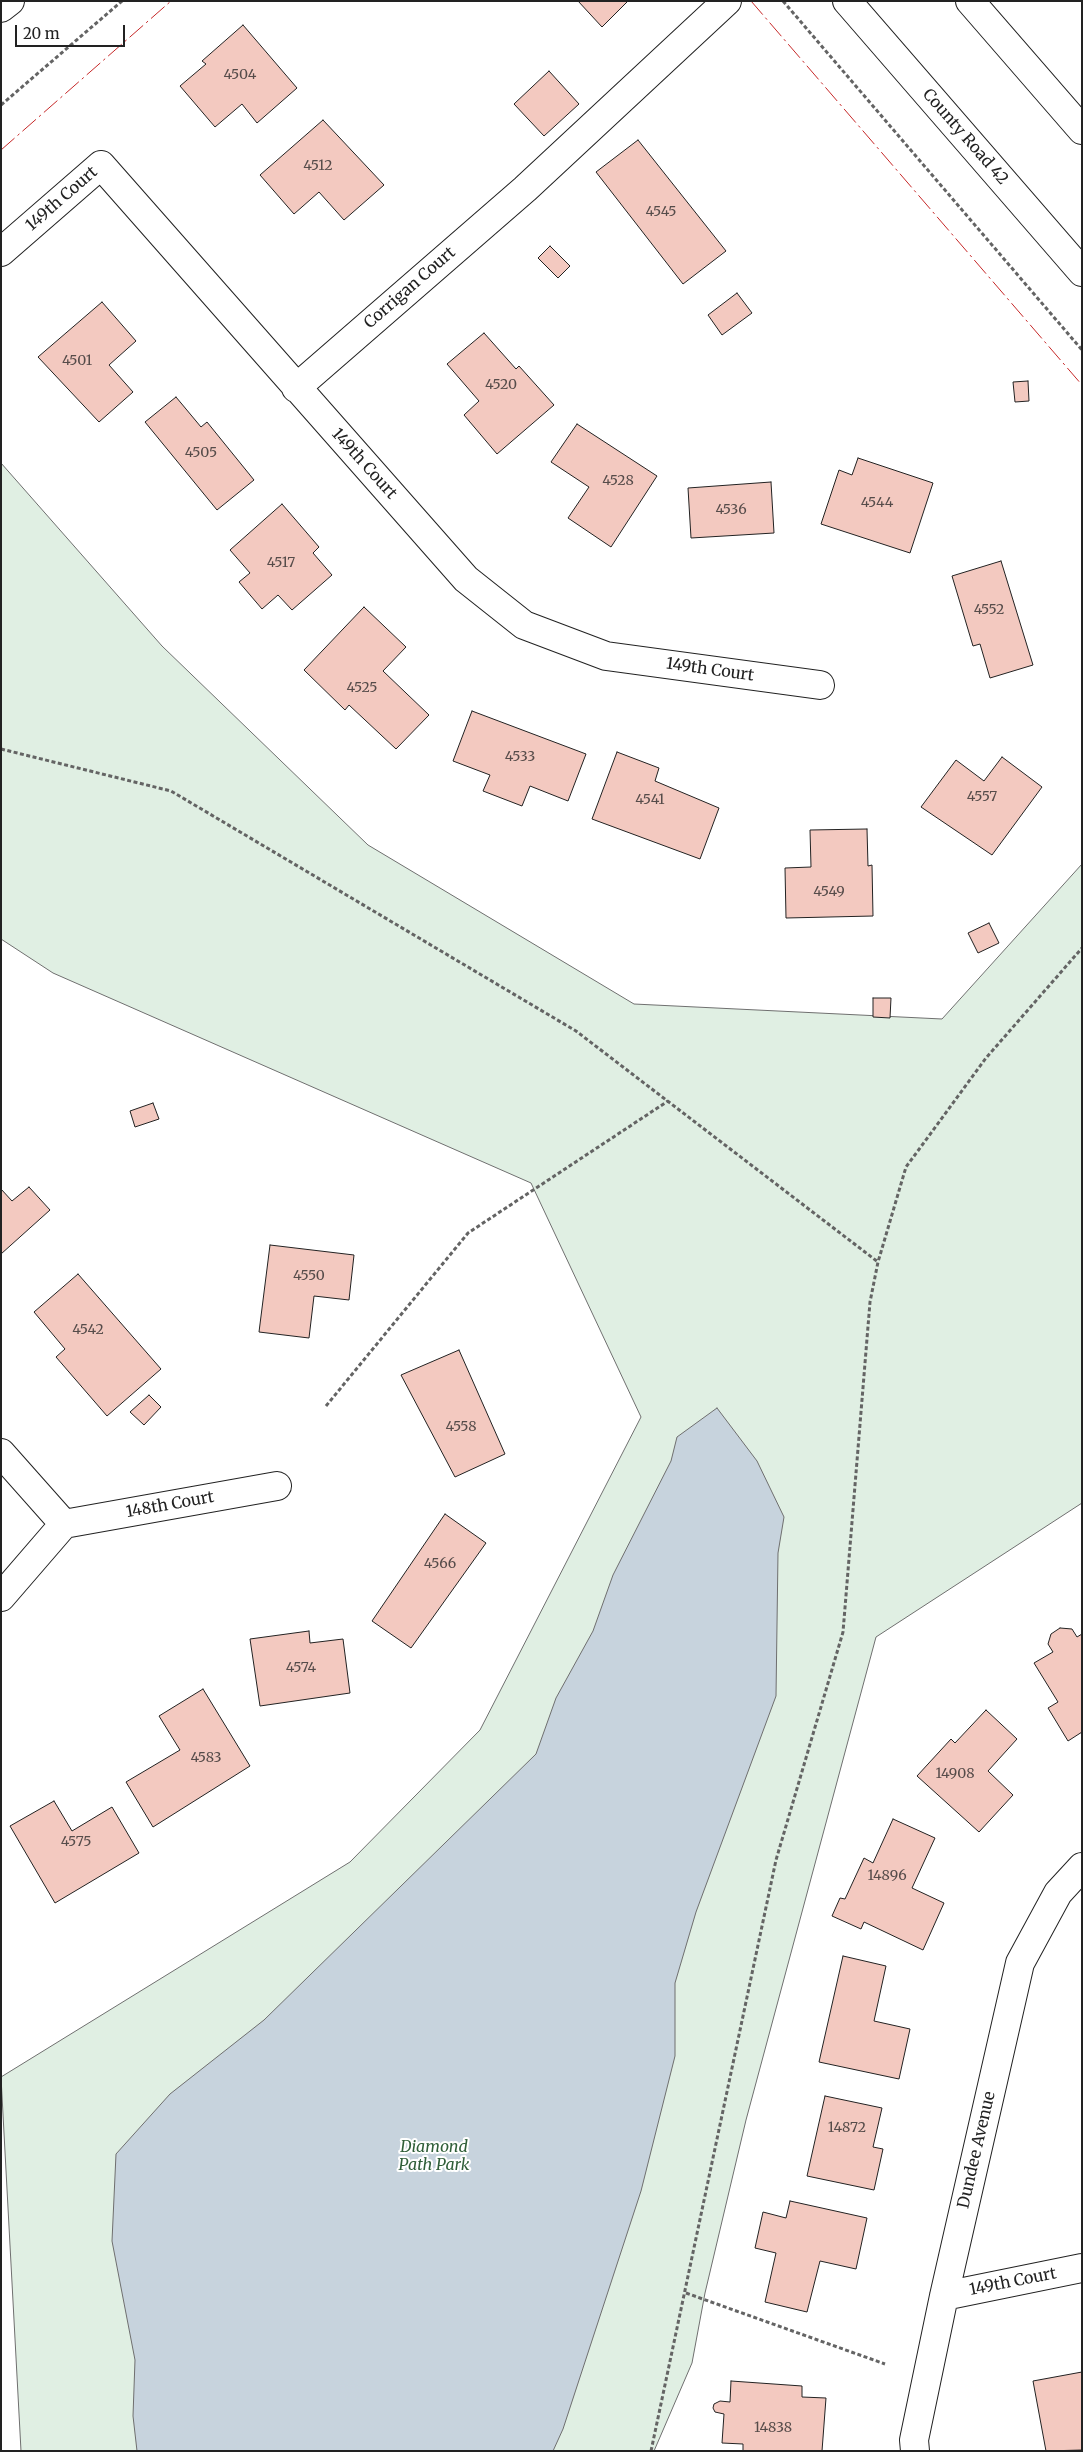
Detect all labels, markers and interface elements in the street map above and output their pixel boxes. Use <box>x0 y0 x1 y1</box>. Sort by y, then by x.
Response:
scale bar <box>18 15 128 47</box>
text: 20 m <box>23 24 60 43</box>
house number: 4504 <box>224 67 256 83</box>
street label: County Road 42 <box>918 85 1012 189</box>
house number: 4512 <box>303 158 333 174</box>
street label: 149th Court <box>22 163 102 235</box>
house number: 4545 <box>646 204 676 220</box>
street label: Corrigan Court <box>360 243 460 333</box>
house number: 4501 <box>62 353 92 369</box>
house number: 4520 <box>485 377 517 393</box>
street label: 149th Court <box>327 425 401 503</box>
house number: 4505 <box>185 445 217 461</box>
house number: 4528 <box>602 473 634 489</box>
house number: 4544 <box>861 495 893 511</box>
house number: 4536 <box>715 502 747 518</box>
house number: 4517 <box>267 555 295 571</box>
house number: 4552 <box>974 602 1004 618</box>
street label: 149th Court <box>665 654 755 686</box>
house number: 4525 <box>347 680 377 696</box>
house number: 4533 <box>505 749 535 765</box>
house number: 4557 <box>967 789 997 805</box>
house number: 4541 <box>635 792 665 808</box>
house number: 4549 <box>813 884 845 900</box>
house number: 4550 <box>293 1268 325 1284</box>
house number: 4542 <box>72 1322 104 1338</box>
house number: 4558 <box>445 1419 477 1435</box>
street label: 148th Court <box>124 1488 216 1522</box>
house number: 4566 <box>424 1556 456 1572</box>
house number: 4574 <box>286 1660 316 1676</box>
house number: 4583 <box>190 1750 222 1766</box>
house number: 14908 <box>935 1766 975 1782</box>
house number: 4575 <box>61 1834 91 1850</box>
house number: 14896 <box>867 1868 907 1884</box>
street label: Dundee Avenue <box>954 2090 1000 2210</box>
house number: 14872 <box>828 2120 866 2136</box>
park label: Diamond Path Park <box>398 2137 470 2175</box>
street label: 149th Court <box>968 2264 1058 2300</box>
house number: 14838 <box>754 2420 792 2436</box>

